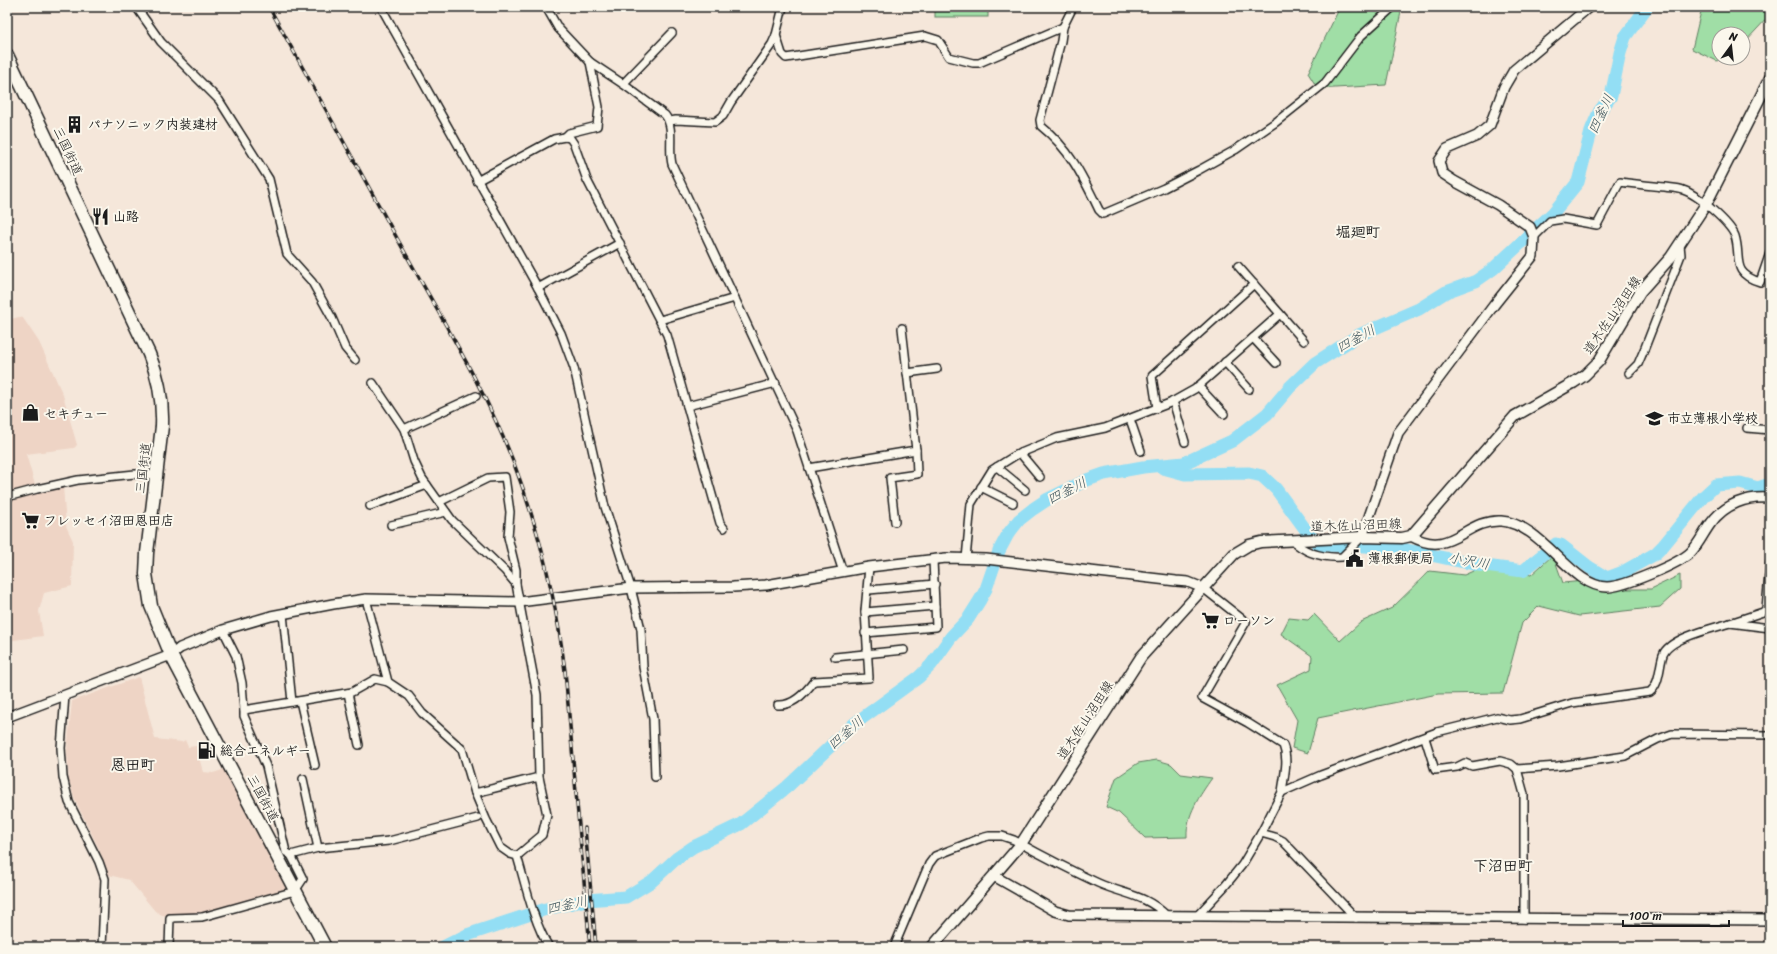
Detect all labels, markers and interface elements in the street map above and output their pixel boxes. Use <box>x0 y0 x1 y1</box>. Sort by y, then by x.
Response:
north arrow <box>1711 26 1751 66</box>
text: N <box>1726 26 1740 47</box>
water label: 四釜川 <box>1581 90 1621 138</box>
place label: パナソニック内装建材 <box>88 113 218 136</box>
building icon: パナソニック内装建材 <box>65 114 85 134</box>
street label: 三国街道 <box>47 123 89 179</box>
place label: 山路 <box>113 205 139 228</box>
restaurant icon: 山路 <box>90 206 110 226</box>
district label: 堀廻町 <box>1335 219 1381 245</box>
street label: 道木佐山沼田線 <box>1577 270 1648 359</box>
water label: 四釜川 <box>1332 318 1380 360</box>
place label: セキチュー <box>44 402 108 425</box>
shop icon: セキチュー <box>21 403 41 423</box>
place label: 市立薄根小学校 <box>1667 407 1758 430</box>
school or university icon: 市立薄根小学校 <box>1644 408 1664 428</box>
street label: 三国街道 <box>128 441 158 495</box>
water label: 四釜川 <box>1043 470 1091 512</box>
place label: フレッセイ沼田恩田店 <box>44 509 174 532</box>
supermarket icon: フレッセイ沼田恩田店 <box>21 510 41 530</box>
street label: 道木佐山沼田線 <box>1310 512 1403 538</box>
water label: 小沢川 <box>1446 545 1492 577</box>
place label: 薄根郵便局 <box>1368 547 1433 570</box>
public building icon: 薄根郵便局 <box>1345 548 1365 568</box>
place label: ローソン <box>1223 609 1275 632</box>
supermarket icon: ローソン <box>1200 610 1220 630</box>
street label: 道木佐山沼田線 <box>1051 675 1120 764</box>
water label: 四釜川 <box>822 710 870 756</box>
place label: 総合エネルギー <box>220 739 311 762</box>
fuel station icon: 総合エネルギー <box>197 740 217 760</box>
district label: 恩田町 <box>110 752 156 778</box>
street label: 三国街道 <box>241 770 285 826</box>
district label: 下沼田町 <box>1473 853 1533 879</box>
water label: 四釜川 <box>544 888 590 922</box>
scale bar <box>1623 902 1729 928</box>
text: 100 m <box>1629 905 1662 927</box>

